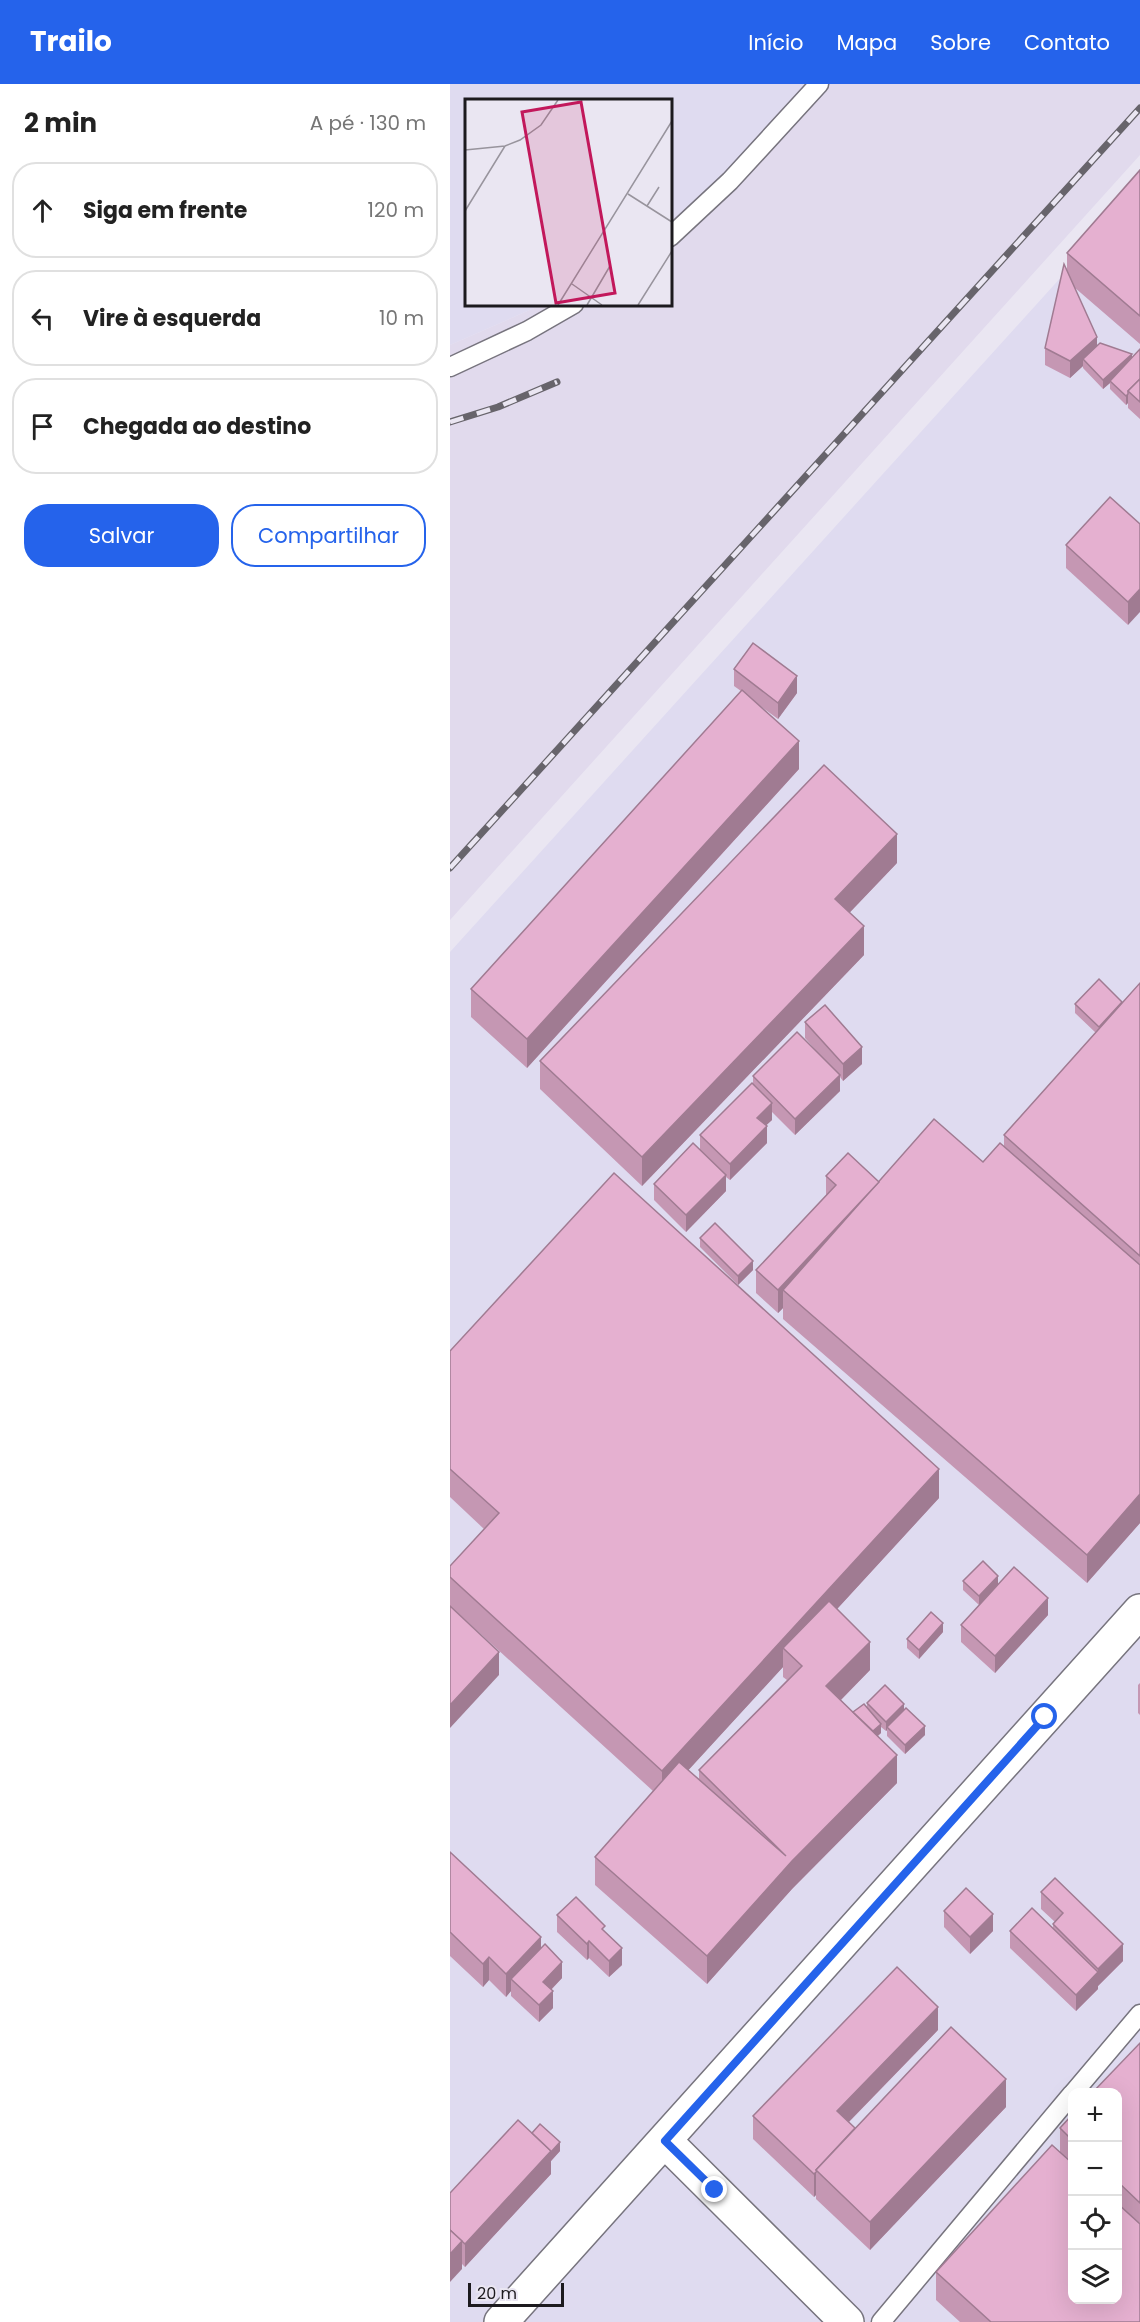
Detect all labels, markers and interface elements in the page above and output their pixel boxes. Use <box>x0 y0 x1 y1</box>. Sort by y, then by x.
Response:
text: Trailo <box>30 22 112 61</box>
text: Início <box>748 28 803 57</box>
text: Mapa <box>836 28 897 57</box>
text: Sobre <box>930 28 991 57</box>
text: Contato <box>1024 28 1110 57</box>
inset map <box>465 99 672 306</box>
text: 2 min <box>24 105 97 141</box>
text: A pé · 130 m <box>310 109 426 137</box>
icon: ahead <box>26 194 59 227</box>
text: Siga em frente <box>83 195 247 226</box>
text: 120 m <box>368 196 424 224</box>
icon: left <box>26 302 59 335</box>
text: Vire à esquerda <box>83 303 261 334</box>
text: 10 m <box>379 304 424 332</box>
icon: arrive <box>26 410 59 443</box>
text: Chegada ao destino <box>83 411 311 442</box>
button: Salvar <box>24 504 219 567</box>
button: Compartilhar <box>231 504 426 567</box>
route start <box>1031 1703 1057 1729</box>
map controls <box>1068 2088 1122 2304</box>
button: + <box>1068 2088 1122 2142</box>
button: − <box>1068 2142 1122 2196</box>
route end <box>701 2176 727 2202</box>
button: locate <box>1068 2196 1122 2250</box>
button: layers <box>1068 2250 1122 2304</box>
scale bar <box>468 2280 564 2308</box>
text: 20 m <box>477 2282 517 2305</box>

